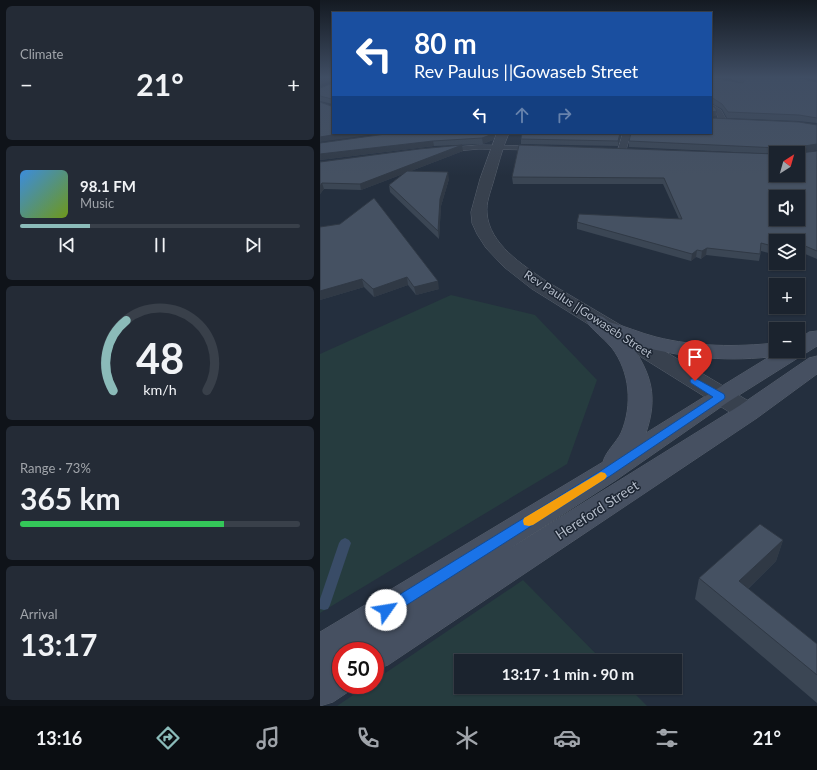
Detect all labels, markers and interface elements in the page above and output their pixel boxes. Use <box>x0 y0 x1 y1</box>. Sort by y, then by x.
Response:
text: 80 m <box>414 26 477 60</box>
icon: left <box>348 28 400 80</box>
text: Climate <box>20 46 63 62</box>
text: Rev Paulus ǁGowaseb Street <box>414 60 638 82</box>
text: 21° <box>136 66 184 102</box>
text: − <box>20 71 33 98</box>
text: + <box>287 71 300 98</box>
icon: left <box>469 104 491 126</box>
icon: ahead <box>511 104 533 126</box>
icon: right <box>553 104 575 126</box>
north arrow <box>769 146 805 182</box>
map controls <box>769 146 805 358</box>
text: 98.1 FM <box>80 177 136 195</box>
button: sound <box>769 190 805 226</box>
text: Music <box>80 195 114 211</box>
icon: previous <box>56 234 78 256</box>
icon: pause <box>149 234 171 256</box>
icon: next <box>242 234 264 256</box>
button: layers <box>769 234 805 270</box>
street label: Rev Paulus ǁGowaseb Street <box>521 267 656 361</box>
button: + <box>769 278 805 314</box>
button: − <box>769 322 805 358</box>
text: 48 <box>136 333 184 383</box>
pin <box>678 340 712 381</box>
icon: arrive <box>684 346 706 368</box>
text: km/h <box>143 381 177 398</box>
text: Range · 73% <box>20 460 91 476</box>
street label: Hereford Street <box>552 476 641 543</box>
text: 365 km <box>20 480 121 516</box>
position arrow <box>365 589 407 631</box>
text: Arrival <box>20 606 57 622</box>
text: 13:17 <box>20 626 97 662</box>
speed limit sign: 50 <box>332 642 384 694</box>
text: 13:17 · 1 min · 90 m <box>502 665 634 683</box>
icon: directions <box>154 724 182 752</box>
icon: music <box>254 724 282 752</box>
icon: phone <box>354 724 382 752</box>
icon: climate <box>453 724 481 752</box>
icon: car <box>553 724 581 752</box>
icon: filters <box>653 724 681 752</box>
text: 13:16 <box>36 727 82 749</box>
text: 21° <box>753 727 781 749</box>

